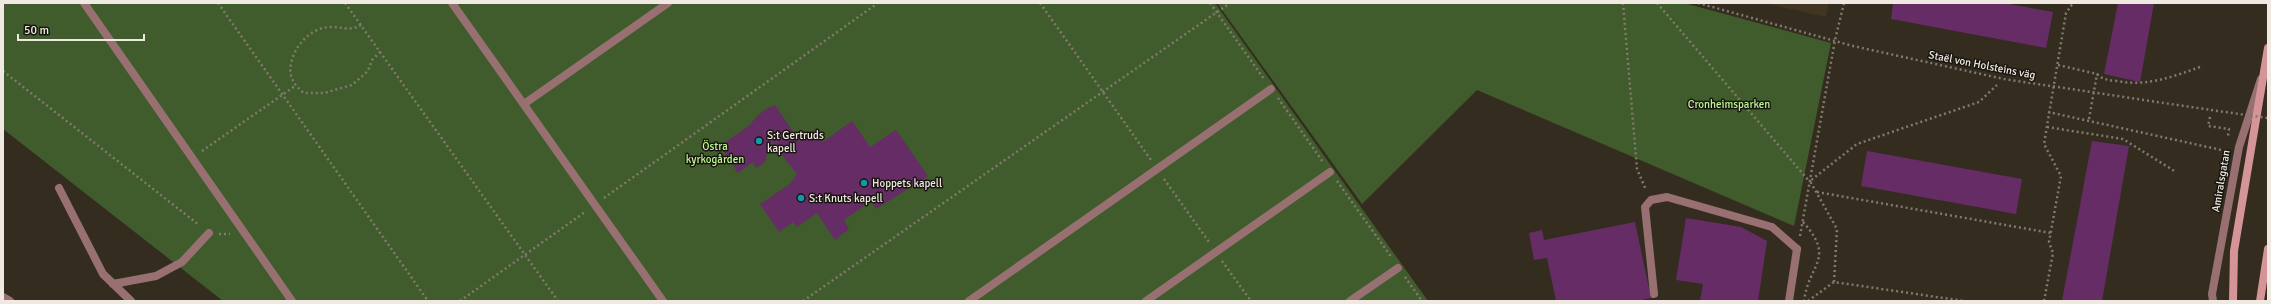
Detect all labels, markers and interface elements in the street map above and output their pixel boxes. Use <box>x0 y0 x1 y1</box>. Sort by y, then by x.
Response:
scale bar <box>18 16 144 42</box>
text: 50 m <box>24 23 49 38</box>
street label: Staël von Holsteins väg <box>1927 48 2037 82</box>
park label: Cronheimsparken <box>1688 98 1770 111</box>
place label: S:t Gertruds kapell <box>767 129 824 155</box>
marker: S:t Gertruds kapell <box>754 136 764 146</box>
park label: Östra kyrkogården <box>686 139 744 166</box>
street label: Amiralsgatan <box>2209 149 2233 213</box>
place label: Hoppets kapell <box>872 177 942 190</box>
marker: Hoppets kapell <box>859 178 869 188</box>
place label: S:t Knuts kapell <box>809 192 883 205</box>
marker: S:t Knuts kapell <box>796 193 806 203</box>

